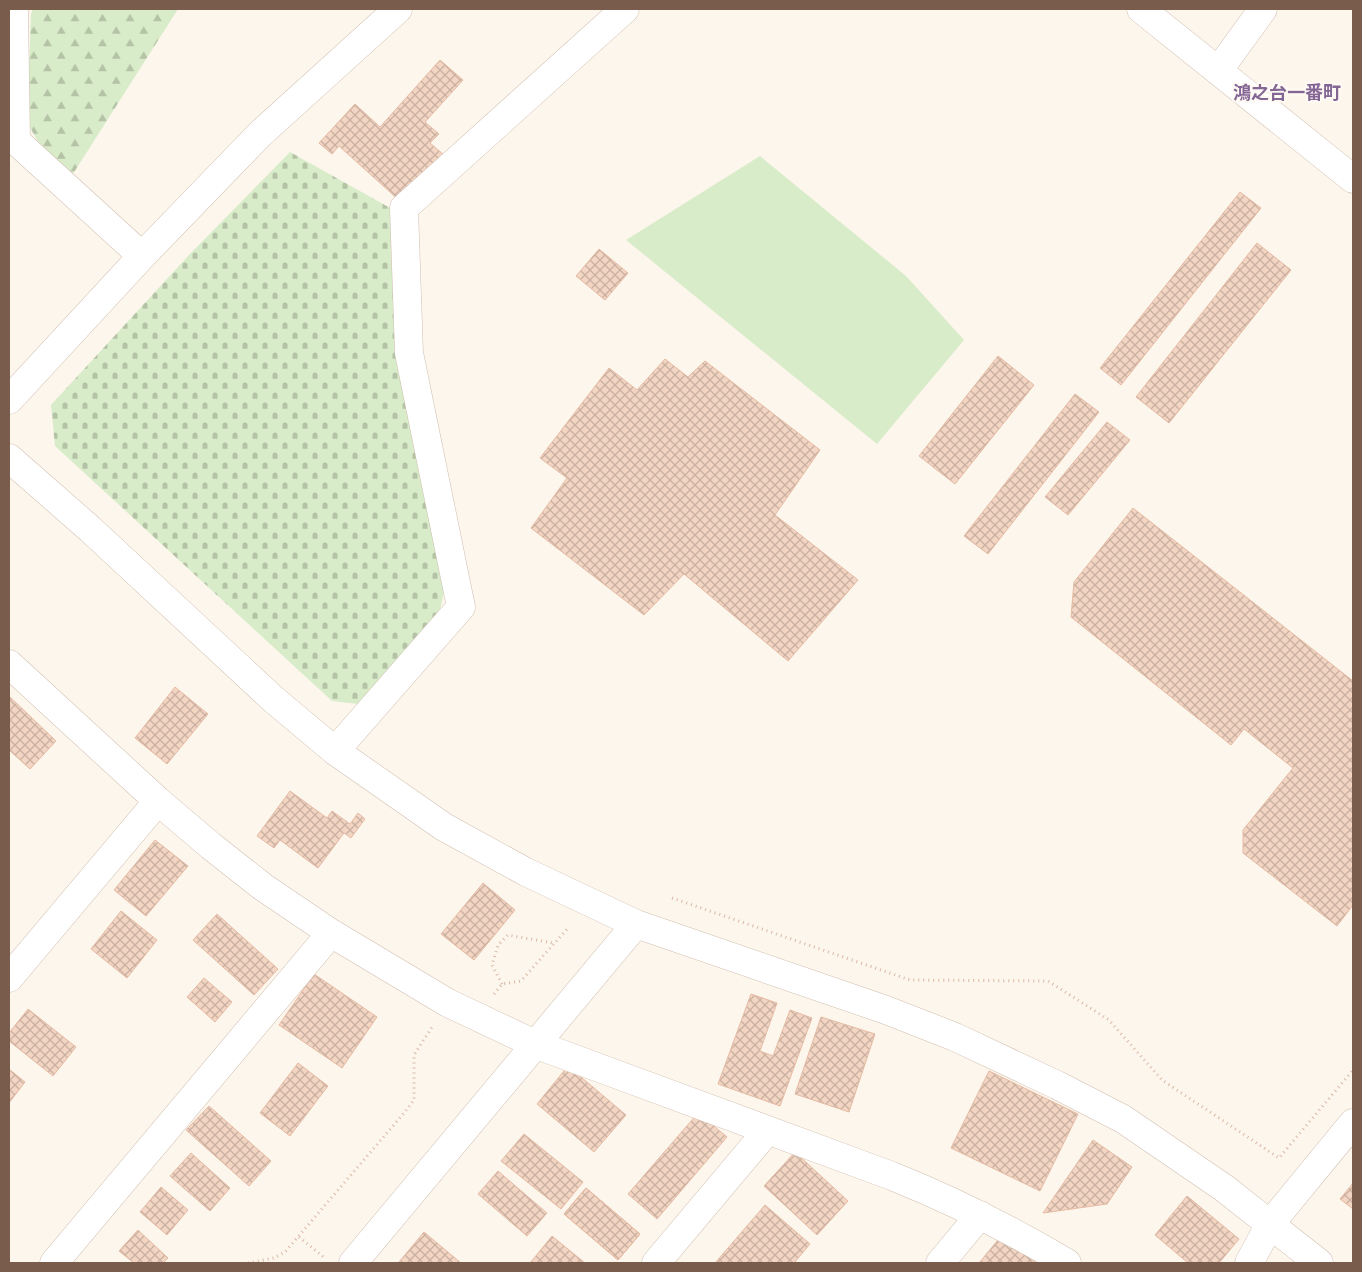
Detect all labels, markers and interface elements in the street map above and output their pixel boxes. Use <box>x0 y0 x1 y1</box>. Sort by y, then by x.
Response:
district label: 鴻之台一番町 <box>1233 83 1341 104</box>

